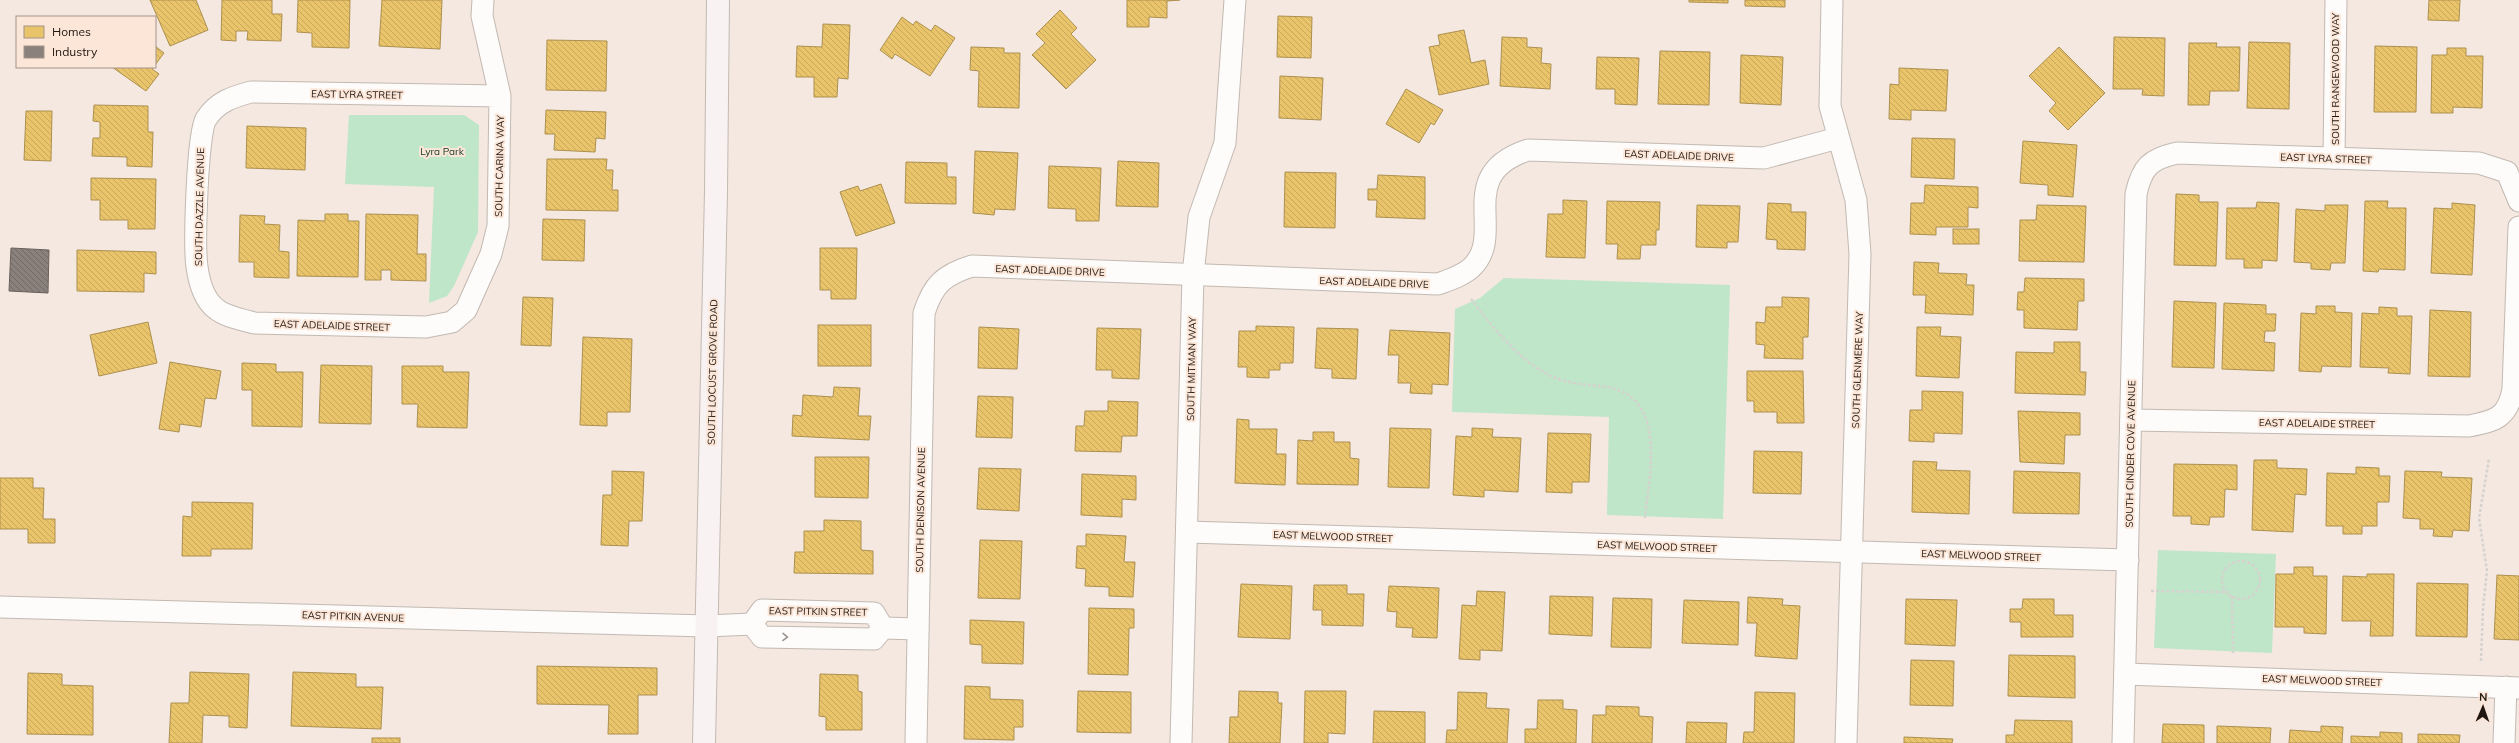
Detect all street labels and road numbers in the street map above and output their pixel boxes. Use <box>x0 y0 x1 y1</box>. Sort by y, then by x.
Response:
street label: SOUTH RANGEWOOD WAY <box>2329 12 2342 145</box>
street label: EAST LYRA STREET <box>311 87 403 102</box>
street label: SOUTH CARINA WAY <box>492 114 507 217</box>
street label: EAST ADELAIDE DRIVE <box>1624 147 1734 164</box>
street label: SOUTH DAZZLE AVENUE <box>192 148 207 266</box>
street label: EAST LYRA STREET <box>2280 150 2372 167</box>
street label: EAST ADELAIDE DRIVE <box>995 262 1105 279</box>
street label: EAST ADELAIDE DRIVE <box>1319 274 1429 291</box>
street label: SOUTH LOCUST GROVE ROAD <box>705 299 720 445</box>
street label: SOUTH GLENMERE WAY <box>1849 310 1866 429</box>
street label: SOUTH MITMAN WAY <box>1184 316 1199 421</box>
street label: EAST ADELAIDE STREET <box>274 317 390 334</box>
street label: SOUTH CINDER COVE AVENUE <box>2123 380 2138 528</box>
street label: EAST ADELAIDE STREET <box>2259 416 2375 431</box>
street label: SOUTH DENISON AVENUE <box>913 447 928 573</box>
street label: EAST MELWOOD STREET <box>1273 528 1393 545</box>
street label: EAST MELWOOD STREET <box>1597 538 1717 555</box>
street label: EAST MELWOOD STREET <box>1921 547 2041 564</box>
street label: EAST PITKIN STREET <box>769 604 867 619</box>
street label: EAST PITKIN AVENUE <box>302 608 404 625</box>
street label: EAST MELWOOD STREET <box>2262 672 2382 689</box>

